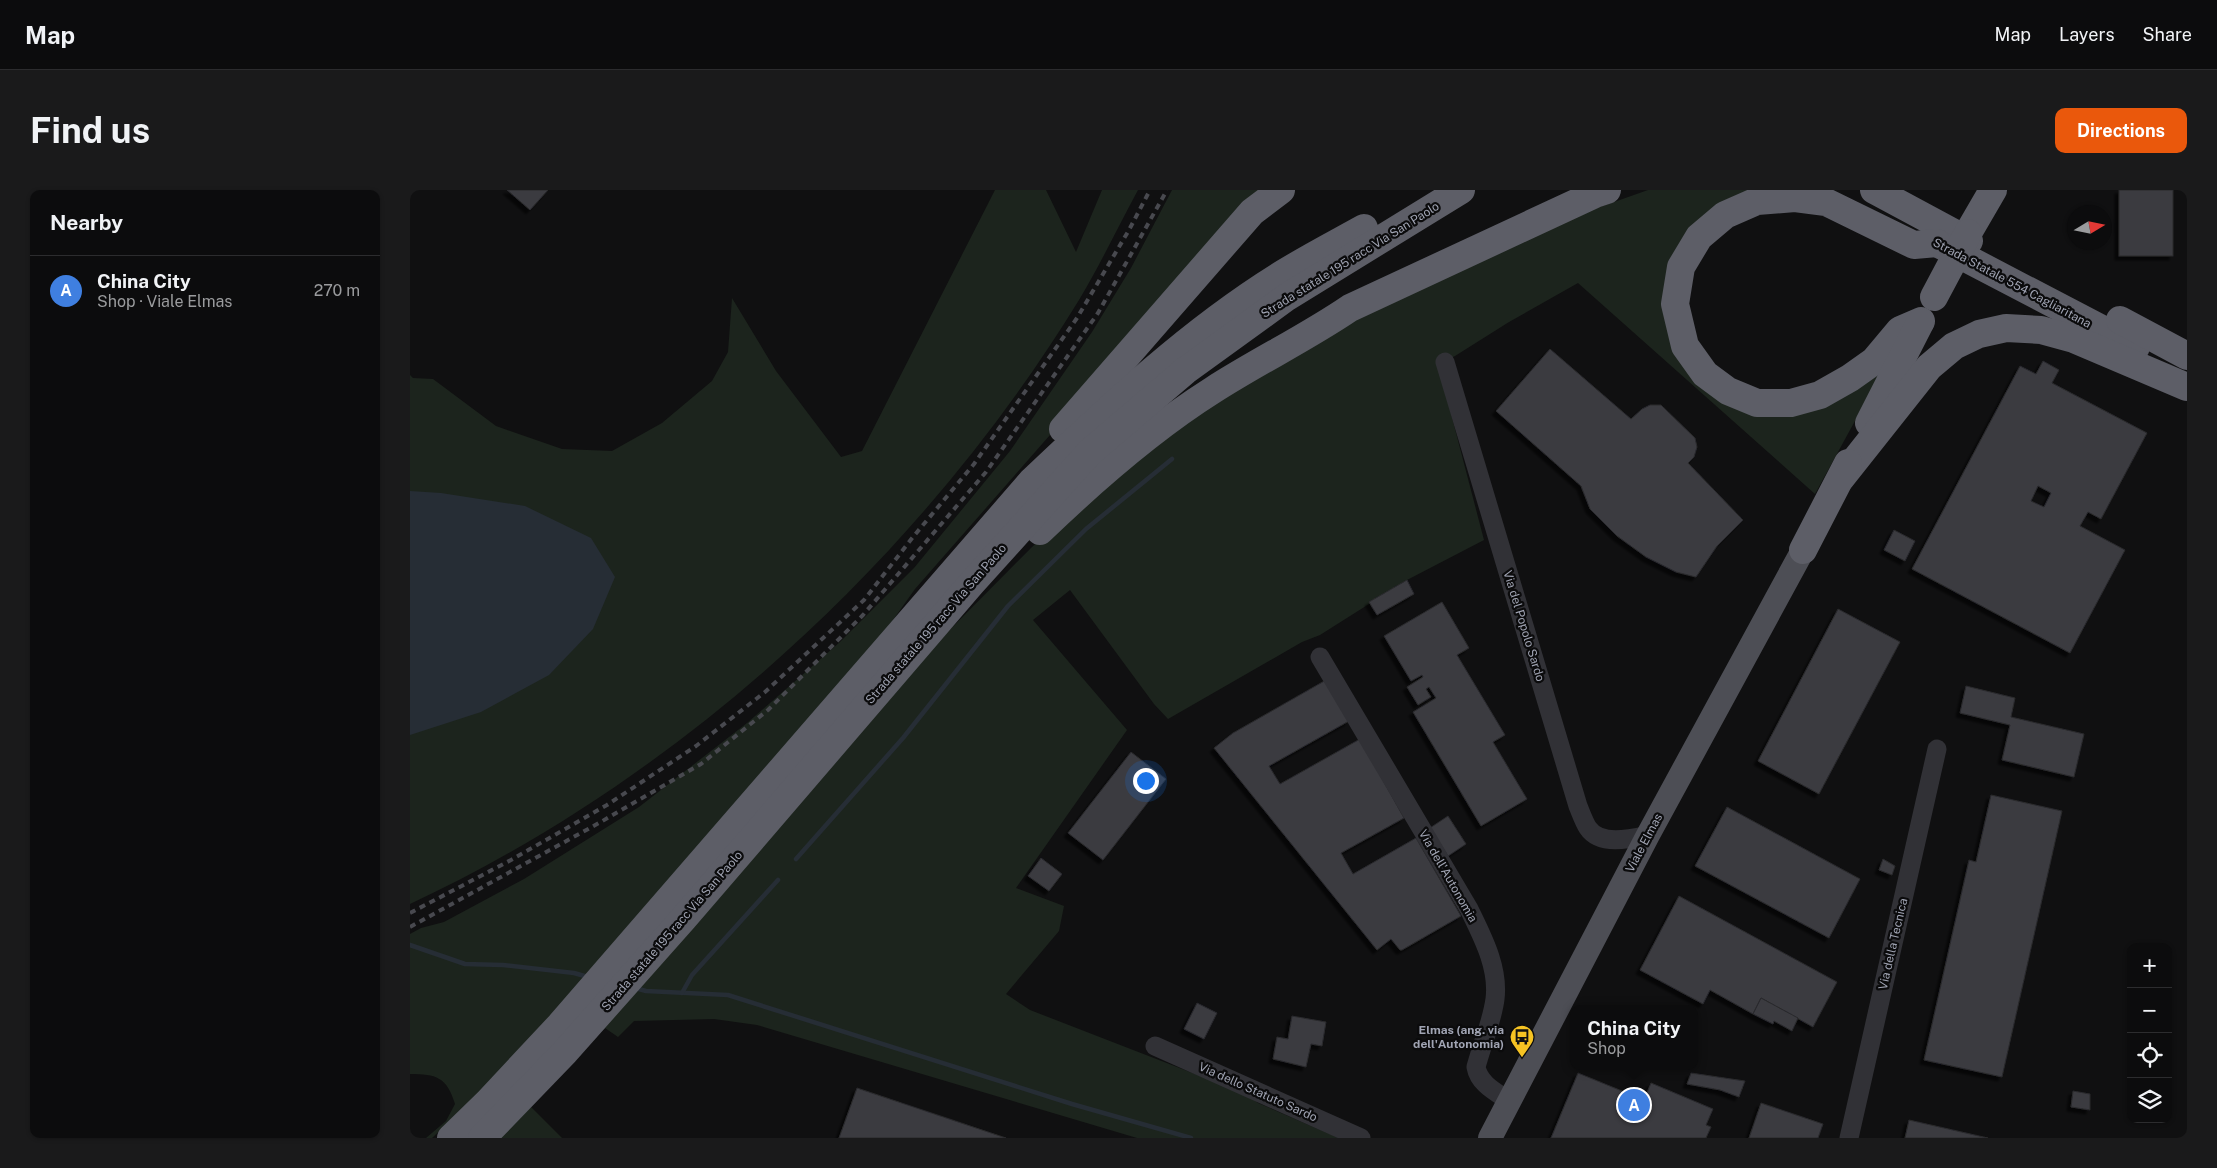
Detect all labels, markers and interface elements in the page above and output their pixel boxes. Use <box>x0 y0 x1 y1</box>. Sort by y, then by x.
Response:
text: Map <box>25 21 75 49</box>
text: Map <box>1995 24 2031 45</box>
text: Layers <box>2059 24 2115 45</box>
text: Share <box>2143 24 2192 45</box>
button: Directions <box>2055 108 2187 153</box>
text: Find us <box>30 110 150 151</box>
street label: Strada statale 195 racc Via San Paolo <box>1258 199 1442 321</box>
north arrow <box>2067 205 2112 250</box>
text: Nearby <box>50 210 123 235</box>
street label: Strada Statale 554 Cagliaritana <box>1931 235 2093 331</box>
text: China City <box>97 270 191 292</box>
text: A <box>60 281 72 300</box>
text: 270 m <box>314 281 360 300</box>
text: Shop · Viale Elmas <box>97 292 232 311</box>
street label: Strada statale 195 racc Via San Paolo <box>863 541 1009 707</box>
street label: Via del Popolo Sardo <box>1500 569 1548 683</box>
your location <box>1133 768 1159 794</box>
street label: Viale Elmas <box>1623 811 1665 875</box>
street label: Via dell'Autonomia <box>1416 827 1480 925</box>
street label: Strada statale 195 racc Via San Paolo <box>599 848 745 1014</box>
street label: Via della Tecnica <box>1876 897 1910 991</box>
map controls <box>2127 943 2172 1123</box>
button: + <box>2127 943 2172 988</box>
button: − <box>2127 988 2172 1033</box>
popup <box>1570 1005 1698 1070</box>
text: China City <box>1587 1017 1681 1039</box>
place label: Elmas (ang. via dell'Autonomia) <box>1413 1023 1504 1051</box>
bus stop icon: Elmas (ang. via dell'Autonomia) <box>1509 1024 1535 1058</box>
button: locate <box>2127 1033 2172 1078</box>
text: Shop <box>1587 1039 1626 1058</box>
street label: Via dello Statuto Sardo <box>1196 1059 1320 1125</box>
button: layers <box>2127 1078 2172 1123</box>
pin: A <box>1618 1086 1650 1124</box>

